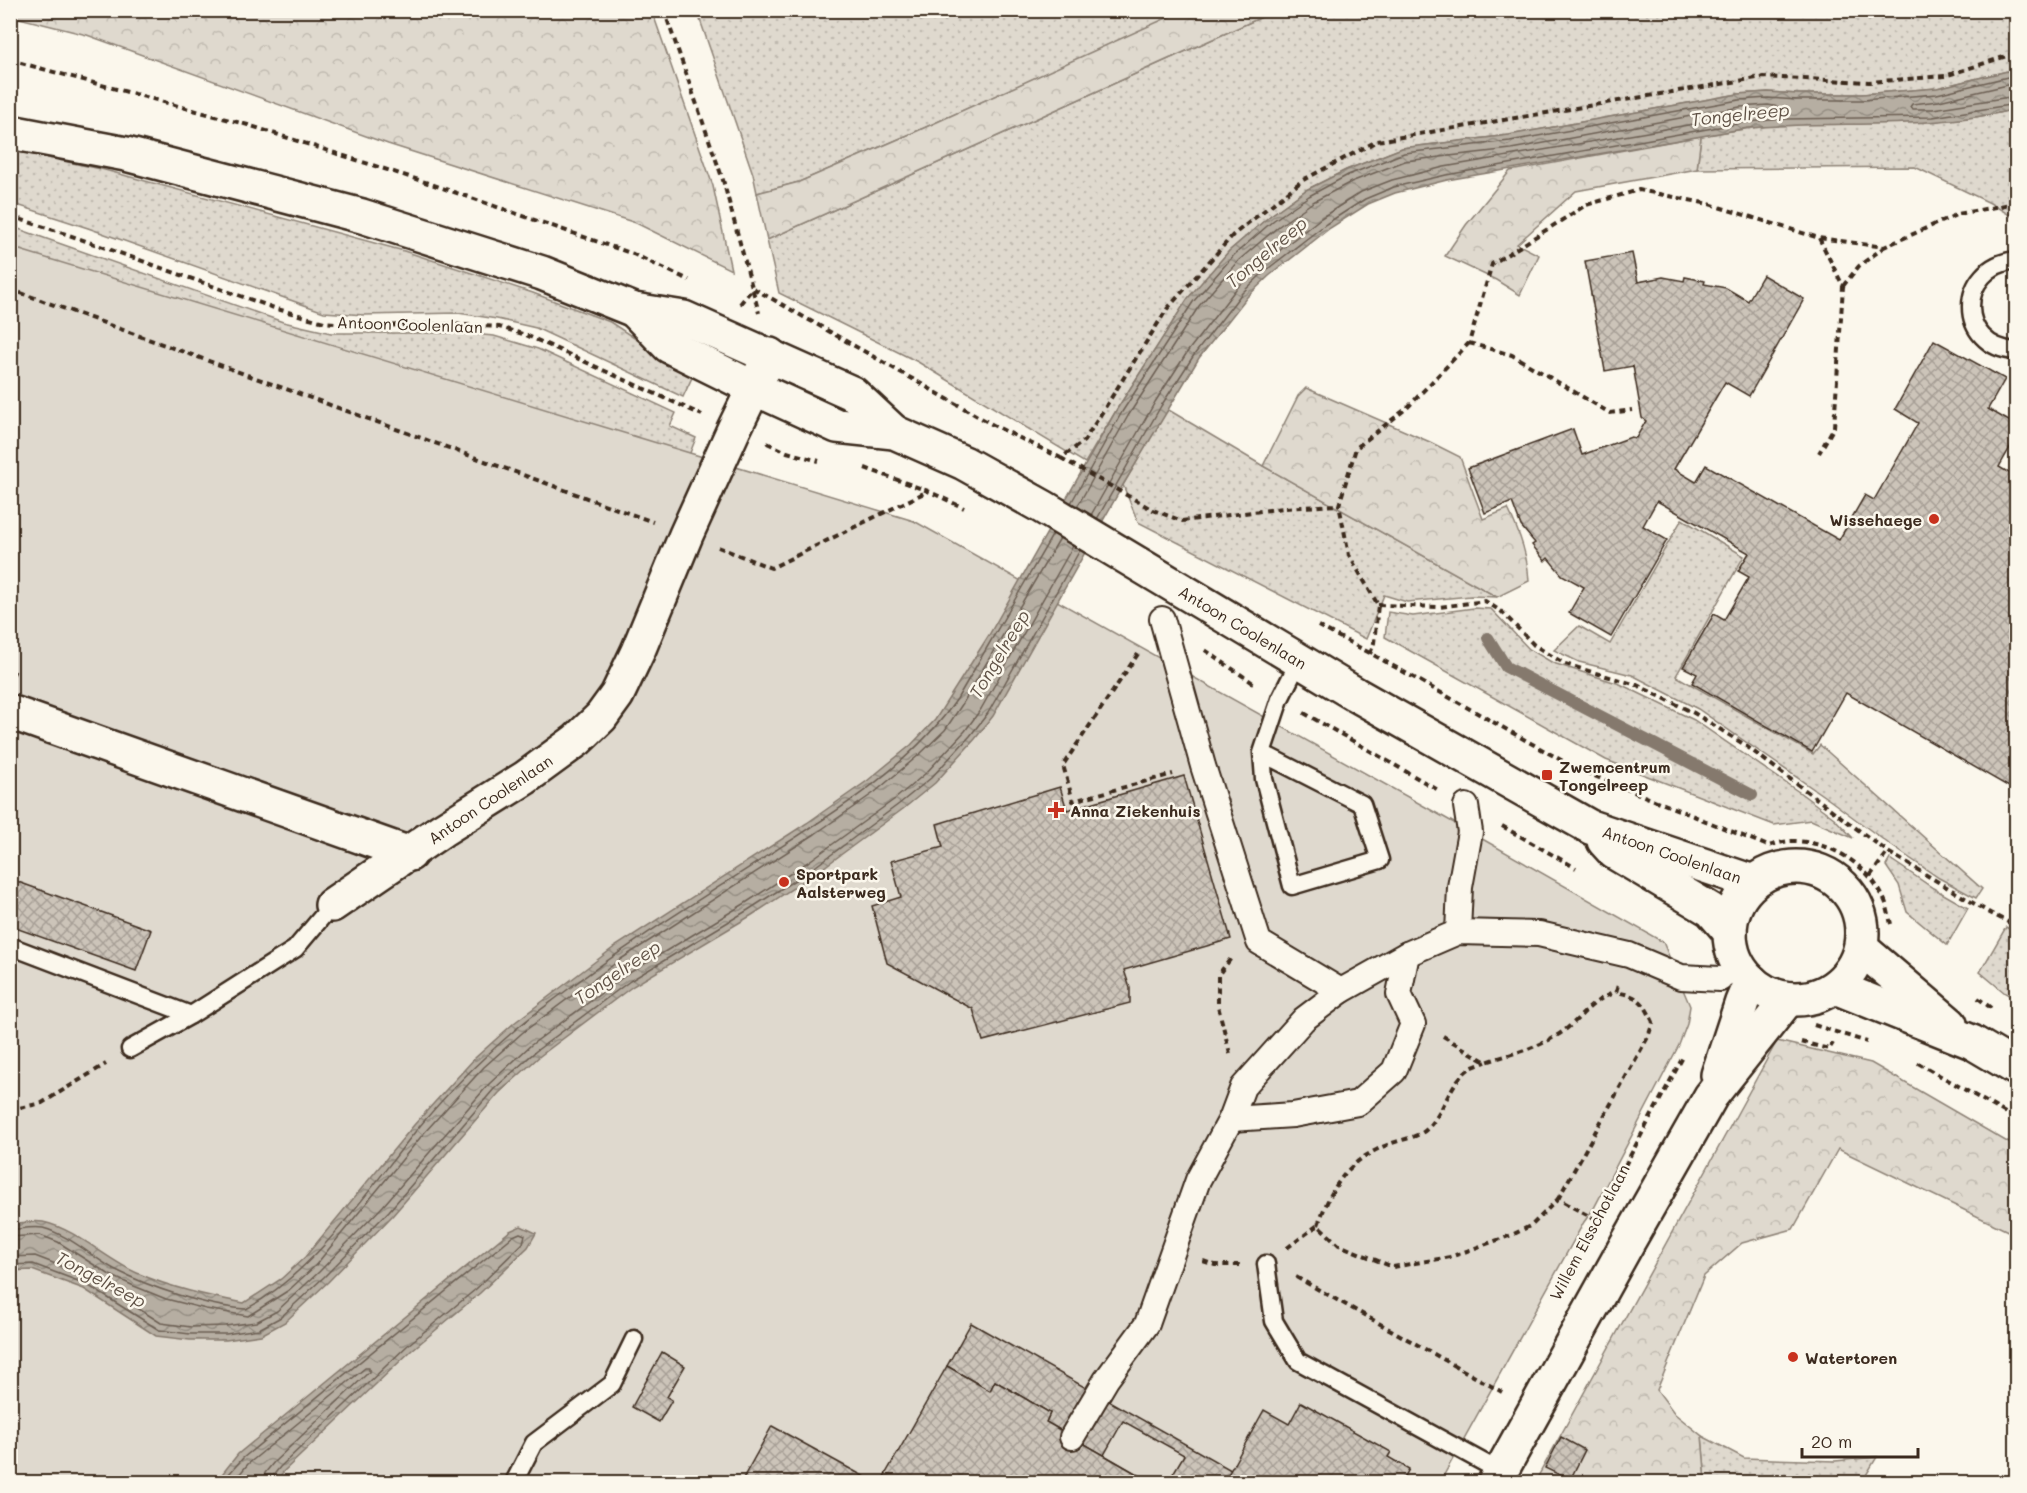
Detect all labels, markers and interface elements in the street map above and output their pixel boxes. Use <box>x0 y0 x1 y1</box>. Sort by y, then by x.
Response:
water label: Tongelreep <box>1689 97 1791 131</box>
water label: Tongelreep <box>1220 211 1312 293</box>
street label: Antoon Coolenlaan <box>337 311 483 337</box>
place label: Wissehaege <box>1830 509 1922 530</box>
marker: Wissehaege <box>1927 512 1941 526</box>
street label: Antoon Coolenlaan <box>1175 580 1311 674</box>
water label: Tongelreep <box>963 605 1035 703</box>
street label: Antoon Coolenlaan <box>424 749 556 849</box>
place label: Zwemcentrum Tongelreep <box>1559 756 1671 795</box>
marker: Zwemcentrum Tongelreep <box>1540 768 1554 782</box>
place label: Anna Ziekenhuis <box>1070 800 1201 821</box>
marker: Anna Ziekenhuis <box>1047 801 1065 819</box>
street label: Antoon Coolenlaan <box>1600 820 1744 888</box>
place label: Sportpark Aalsterweg <box>796 863 886 902</box>
marker: Sportpark Aalsterweg <box>777 875 791 889</box>
water label: Tongelreep <box>569 934 665 1010</box>
street label: Willem Elsschotlaan <box>1544 1160 1634 1304</box>
water label: Tongelreep <box>52 1245 150 1313</box>
place label: Watertoren <box>1805 1347 1897 1368</box>
marker: Watertoren <box>1786 1350 1800 1364</box>
scale bar <box>1802 1421 1918 1459</box>
text: 20 m <box>1811 1429 1852 1453</box>

